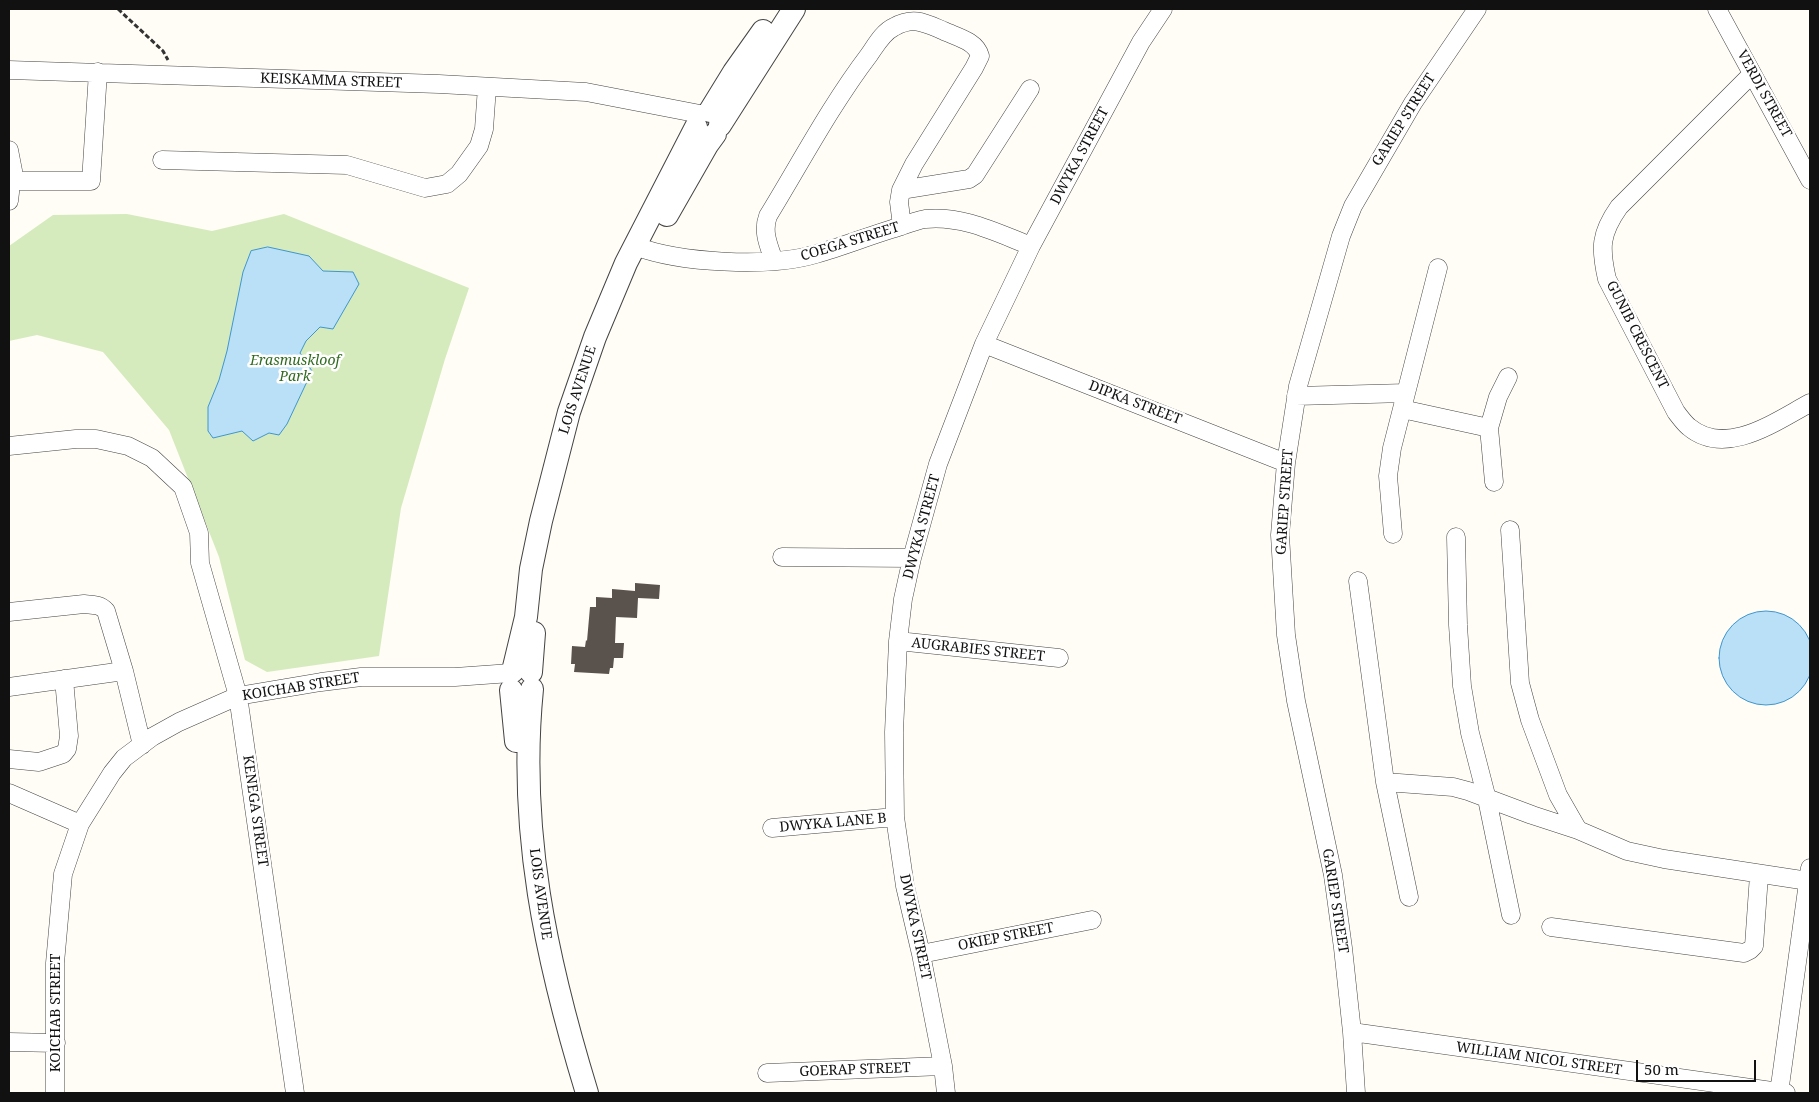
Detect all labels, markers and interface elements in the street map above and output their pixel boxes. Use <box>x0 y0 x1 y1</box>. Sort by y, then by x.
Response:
street label: VERDI STREET <box>1733 47 1795 141</box>
street label: KEISKAMMA STREET <box>260 70 402 92</box>
street label: GARIEP STREET <box>1369 71 1439 169</box>
street label: DWYKA STREET <box>1047 104 1113 208</box>
street label: COEGA STREET <box>799 219 901 265</box>
street label: GUNIB CRESCENT <box>1602 278 1672 392</box>
street label: LOIS AVENUE <box>556 344 600 436</box>
park label: Erasmuskloof Park <box>250 353 340 386</box>
street label: DIPKA STREET <box>1086 378 1184 428</box>
street label: GARIEP STREET <box>1273 448 1297 556</box>
street label: DWYKA STREET <box>900 473 944 581</box>
street label: AUGRABIES STREET <box>910 635 1046 665</box>
street label: KOICHAB STREET <box>241 669 361 705</box>
street label: KENEGA STREET <box>239 754 271 868</box>
street label: DWYKA LANE B <box>779 810 887 836</box>
street label: LOIS AVENUE <box>525 847 555 941</box>
street label: GARIEP STREET <box>1318 847 1352 955</box>
street label: DWYKA STREET <box>896 873 934 981</box>
street label: OKIEP STREET <box>957 919 1055 955</box>
street label: KOICHAB STREET <box>48 954 64 1072</box>
street label: WILLIAM NICOL STREET <box>1455 1039 1623 1079</box>
scale bar <box>1639 1050 1759 1082</box>
text: 50 m <box>1644 1059 1679 1079</box>
street label: GOERAP STREET <box>799 1060 911 1080</box>

